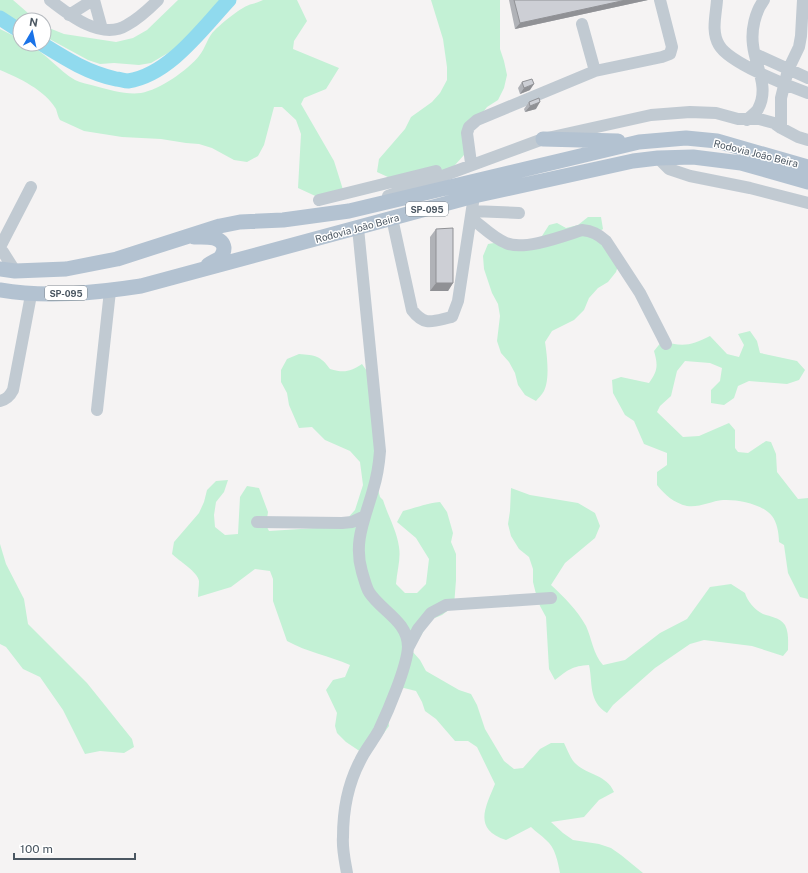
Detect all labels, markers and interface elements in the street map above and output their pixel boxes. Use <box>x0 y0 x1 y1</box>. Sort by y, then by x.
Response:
north arrow <box>12 12 52 52</box>
text: N <box>28 16 39 29</box>
street label: Rodovia João Beira <box>713 137 799 169</box>
road number: SP-095 <box>406 202 448 216</box>
street label: Rodovia João Beira <box>314 211 400 245</box>
road number: SP-095 <box>45 286 87 300</box>
scale bar <box>14 835 135 861</box>
text: 100 m <box>20 842 53 856</box>

